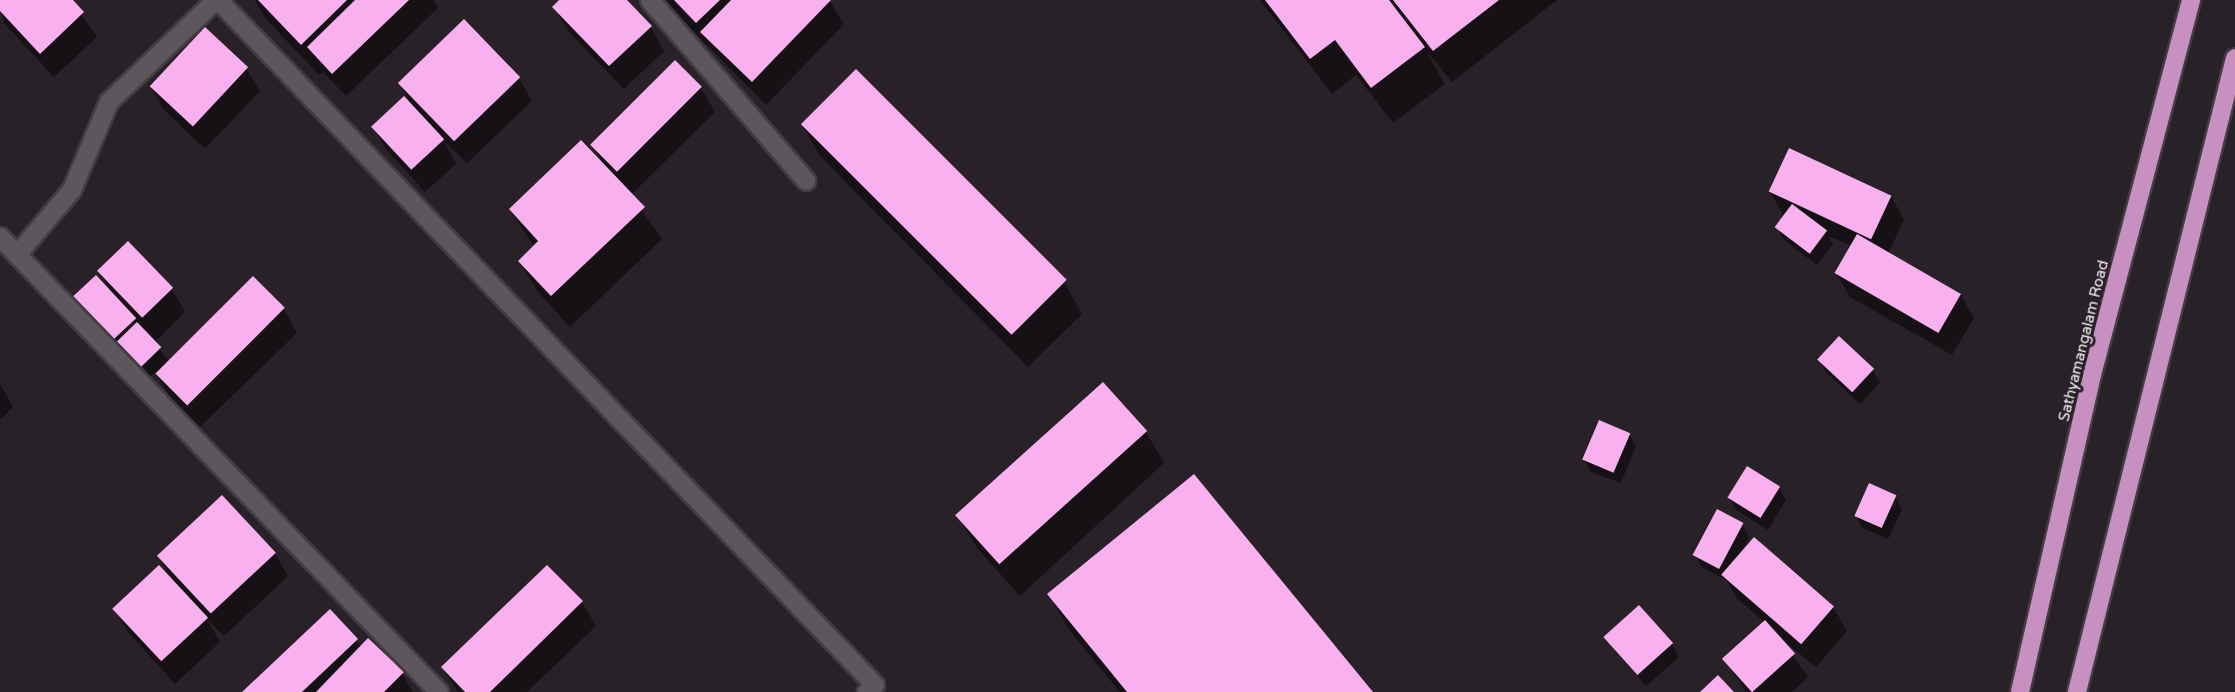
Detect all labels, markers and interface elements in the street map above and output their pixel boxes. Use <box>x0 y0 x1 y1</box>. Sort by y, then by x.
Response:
street label: Sathyamangalam Road <box>2055 259 2113 423</box>

